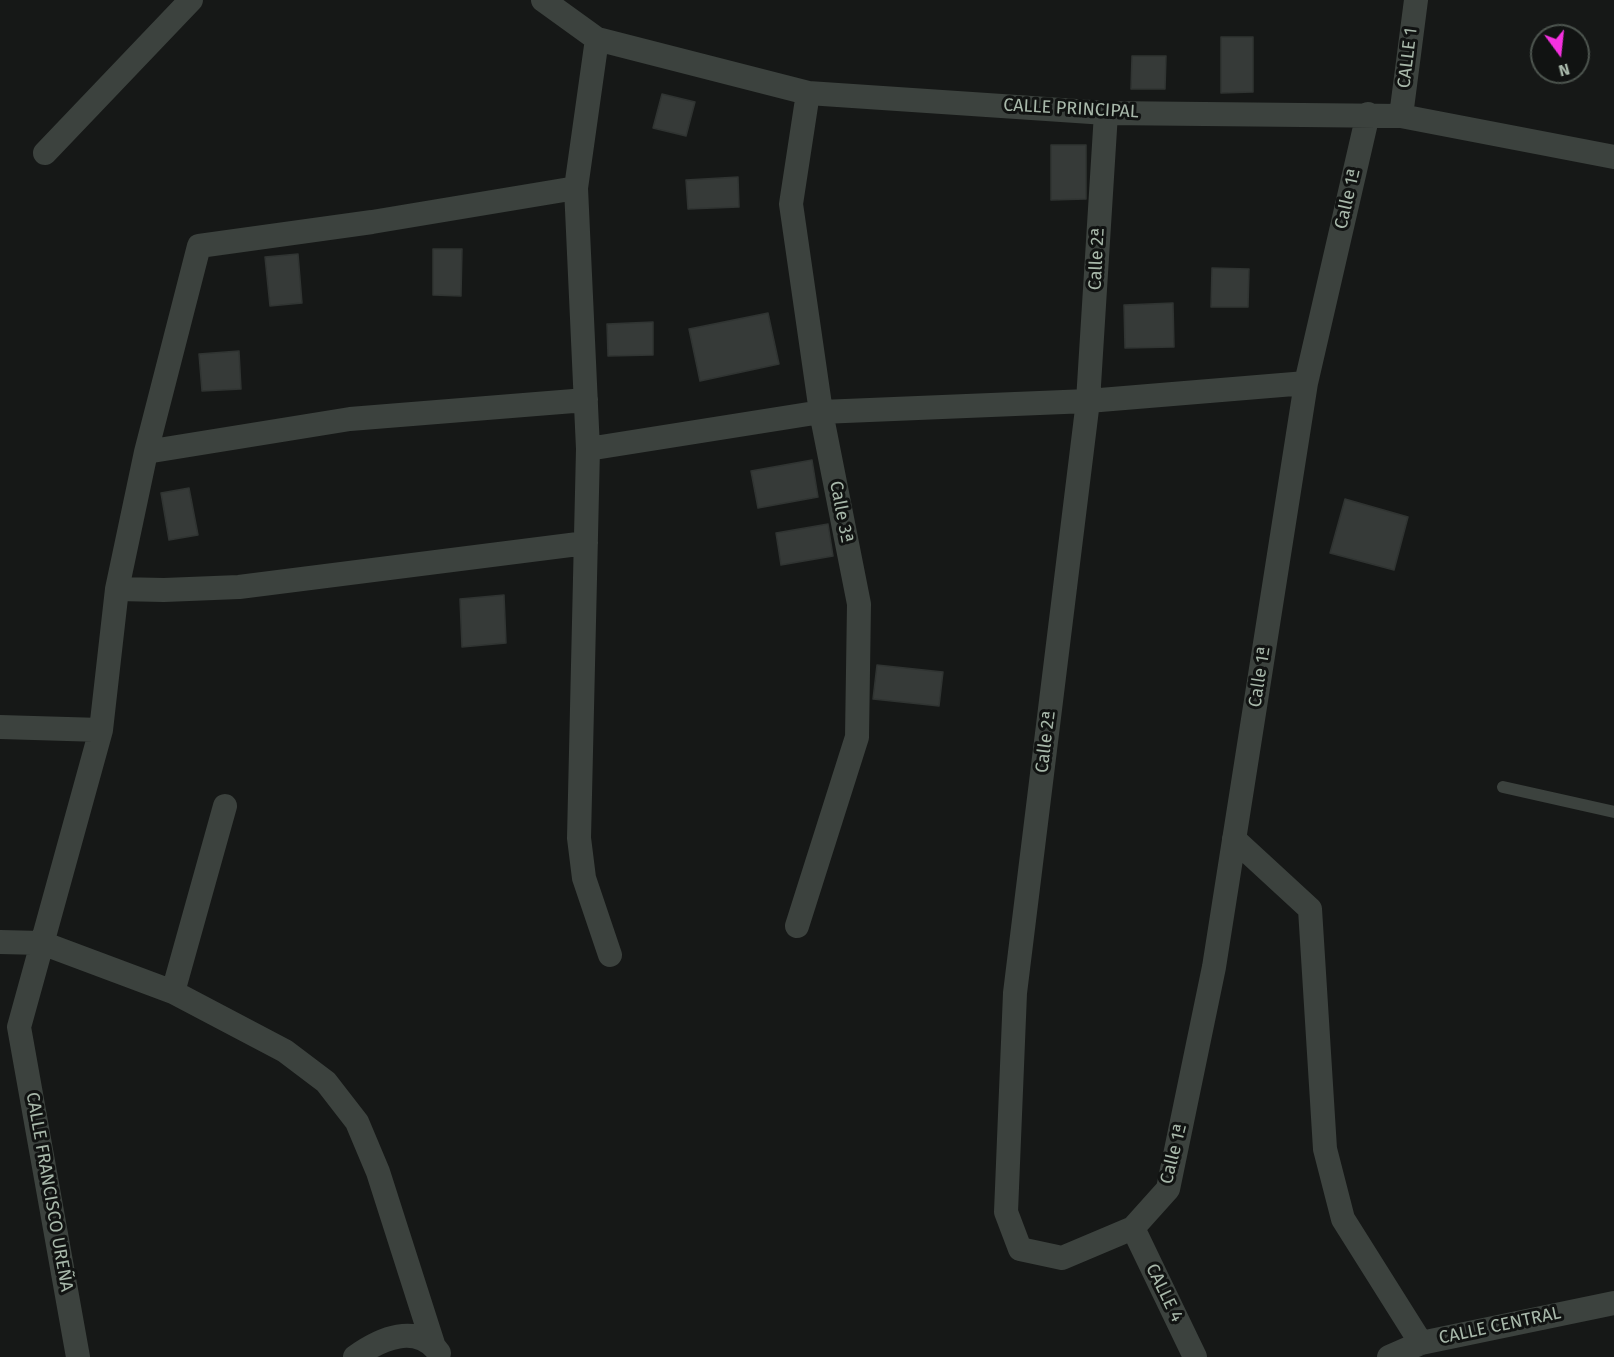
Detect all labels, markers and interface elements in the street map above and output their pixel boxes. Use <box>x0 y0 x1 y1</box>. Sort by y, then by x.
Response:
north arrow <box>1530 24 1590 84</box>
street label: CALLE 1 <box>1394 27 1422 89</box>
text: N <box>1557 59 1572 80</box>
street label: CALLE PRINCIPAL <box>1003 95 1139 123</box>
street label: Calle 1ª <box>1331 167 1365 231</box>
street label: Calle 2ª <box>1085 227 1109 291</box>
street label: Calle 3ª <box>824 479 858 545</box>
street label: Calle 1ª <box>1245 645 1275 709</box>
street label: Calle 2ª <box>1031 710 1061 774</box>
street label: CALLE FRANCISCO UREÑA <box>21 1091 77 1293</box>
street label: Calle 1ª <box>1156 1122 1192 1186</box>
street label: CALLE 4 <box>1141 1260 1187 1326</box>
street label: CALLE CENTRAL <box>1437 1303 1563 1349</box>

